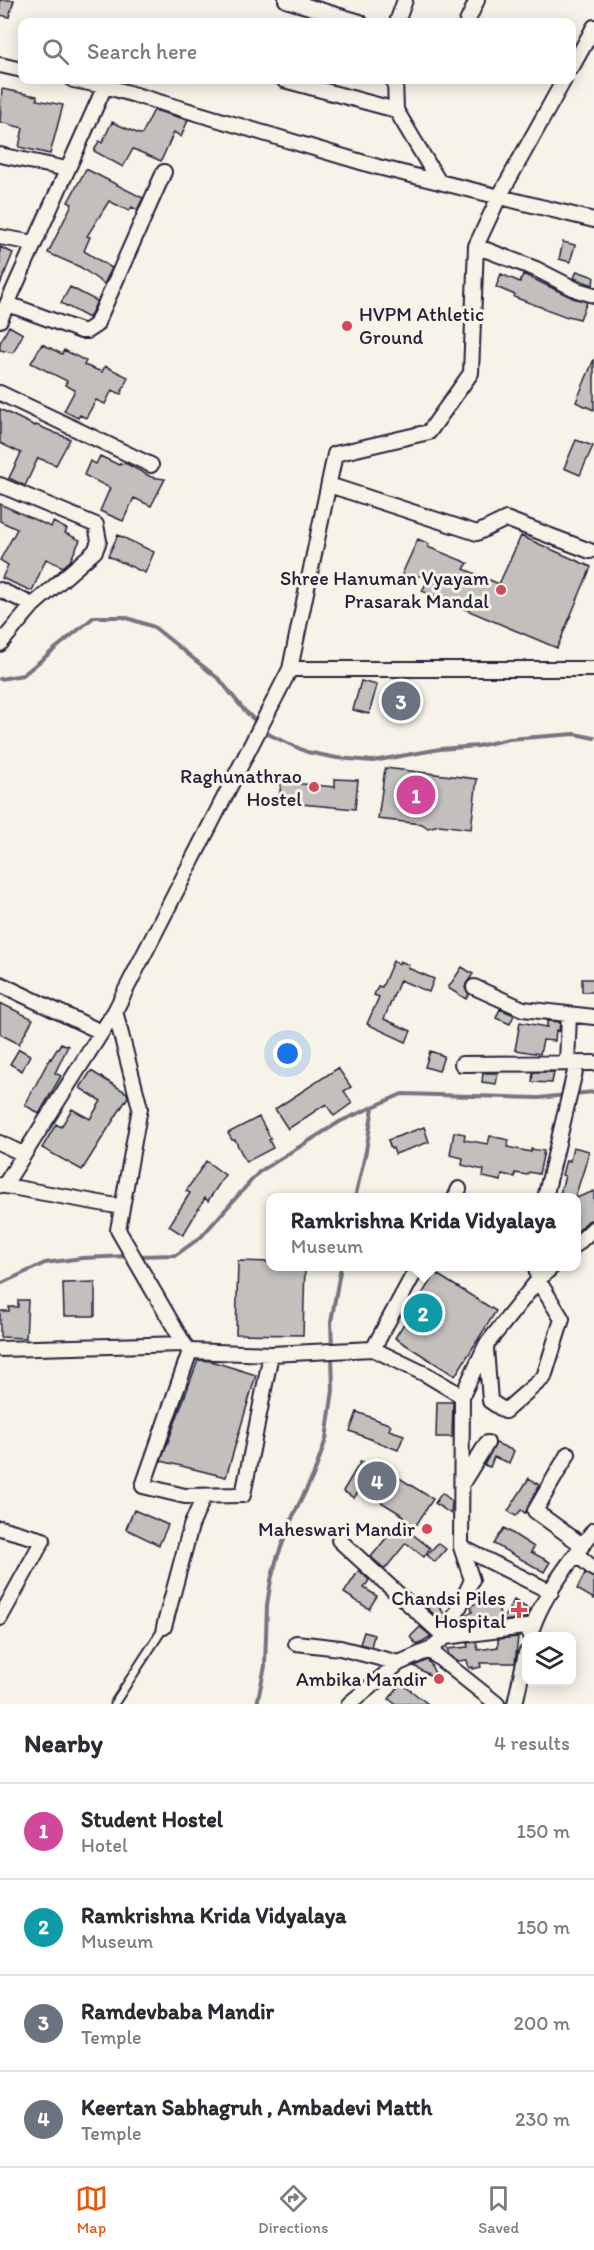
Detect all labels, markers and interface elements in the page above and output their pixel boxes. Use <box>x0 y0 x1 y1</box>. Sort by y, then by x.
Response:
search box <box>18 18 576 84</box>
icon: search <box>39 35 72 68</box>
text: Search here <box>87 38 197 65</box>
place label: HVPM Athletic Ground <box>359 302 484 349</box>
marker: HVPM Athletic Ground <box>340 319 354 333</box>
place label: Shree Hanuman Vyayam Prasarak Mandal <box>280 566 489 613</box>
marker: Shree Hanuman Vyayam Prasarak Mandal <box>494 583 508 597</box>
pin: 3 <box>382 678 420 724</box>
place label: Raghunathrao Hostel <box>180 764 302 811</box>
pin: 1 <box>396 772 436 818</box>
marker: Raghunathrao Hostel <box>307 780 321 794</box>
your location <box>273 1039 302 1068</box>
popup <box>266 1193 581 1271</box>
text: Ramkrishna Krida Vidyalaya <box>291 1207 556 1234</box>
text: Museum <box>291 1234 363 1258</box>
pin: 2 <box>404 1290 442 1336</box>
pin: 4 <box>358 1458 397 1504</box>
place label: Maheswari Mandir <box>258 1517 415 1541</box>
marker: Maheswari Mandir <box>420 1522 434 1536</box>
place label: Chandsi Piles Hospital <box>391 1586 506 1633</box>
marker: Chandsi Piles Hospital <box>510 1601 528 1619</box>
map controls <box>522 1632 576 1686</box>
button: layers <box>522 1632 576 1686</box>
place label: Ambika Mandir <box>296 1667 427 1691</box>
marker: Ambika Mandir <box>432 1672 446 1686</box>
text: Nearby <box>24 1727 103 1759</box>
text: 4 results <box>494 1731 570 1755</box>
text: Student Hostel <box>81 1806 223 1833</box>
text: 1 <box>39 1819 48 1843</box>
text: 150 m <box>517 1819 570 1843</box>
text: Hotel <box>81 1833 128 1857</box>
text: Ramkrishna Krida Vidyalaya <box>81 1902 347 1929</box>
text: 2 <box>38 1915 49 1939</box>
text: 150 m <box>517 1915 570 1939</box>
text: Museum <box>81 1929 153 1953</box>
text: Ramdevbaba Mandir <box>81 1998 274 2025</box>
text: 3 <box>38 2011 49 2035</box>
text: 200 m <box>514 2011 570 2035</box>
text: Temple <box>81 2025 142 2049</box>
text: Keertan Sabhagruh , Ambadevi Matth <box>81 2094 432 2121</box>
text: 4 <box>37 2107 50 2131</box>
text: 230 m <box>515 2107 570 2131</box>
text: Temple <box>81 2121 142 2145</box>
tab: Map <box>75 2182 108 2237</box>
tab: Directions <box>258 2182 328 2237</box>
tab: Saved <box>478 2182 519 2237</box>

